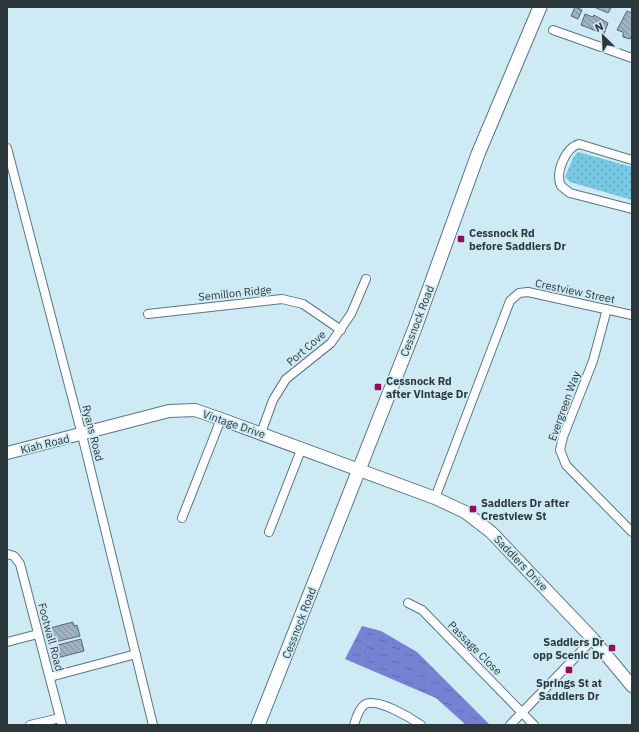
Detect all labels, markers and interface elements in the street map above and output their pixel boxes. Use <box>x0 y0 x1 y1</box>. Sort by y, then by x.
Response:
north arrow <box>583 16 623 56</box>
text: N <box>592 19 605 35</box>
place label: Cessnock Rd before Saddlers Dr <box>469 226 566 253</box>
marker: Cessnock Rd before Saddlers Dr <box>456 234 466 244</box>
street label: Crestview Street <box>534 276 616 306</box>
street label: Semillon Ridge <box>198 282 272 304</box>
street label: Cessnock Road <box>397 283 437 359</box>
street label: Port Cove <box>284 327 328 369</box>
street label: Evergreen Way <box>545 369 583 443</box>
place label: Cessnock Rd after Vintage Dr <box>386 374 468 401</box>
marker: Cessnock Rd after Vintage Dr <box>373 382 383 392</box>
street label: Ryans Road <box>79 403 107 463</box>
street label: Vintage Drive <box>201 407 267 441</box>
street label: Kiah Road <box>19 431 71 457</box>
place label: Saddlers Dr after Crestview St <box>481 496 570 523</box>
marker: Saddlers Dr after Crestview St <box>468 504 478 514</box>
street label: Saddlers Drive <box>491 532 551 594</box>
street label: Cessnock Road <box>279 585 319 661</box>
street label: Footwall Road <box>35 601 67 673</box>
street label: Passage Close <box>445 618 505 678</box>
place label: Saddlers Dr opp Scenic Dr <box>533 635 605 662</box>
marker: Saddlers Dr opp Scenic Dr <box>607 643 617 653</box>
marker: Springs St at Saddlers Dr <box>564 665 574 675</box>
place label: Springs St at Saddlers Dr <box>536 676 602 703</box>

